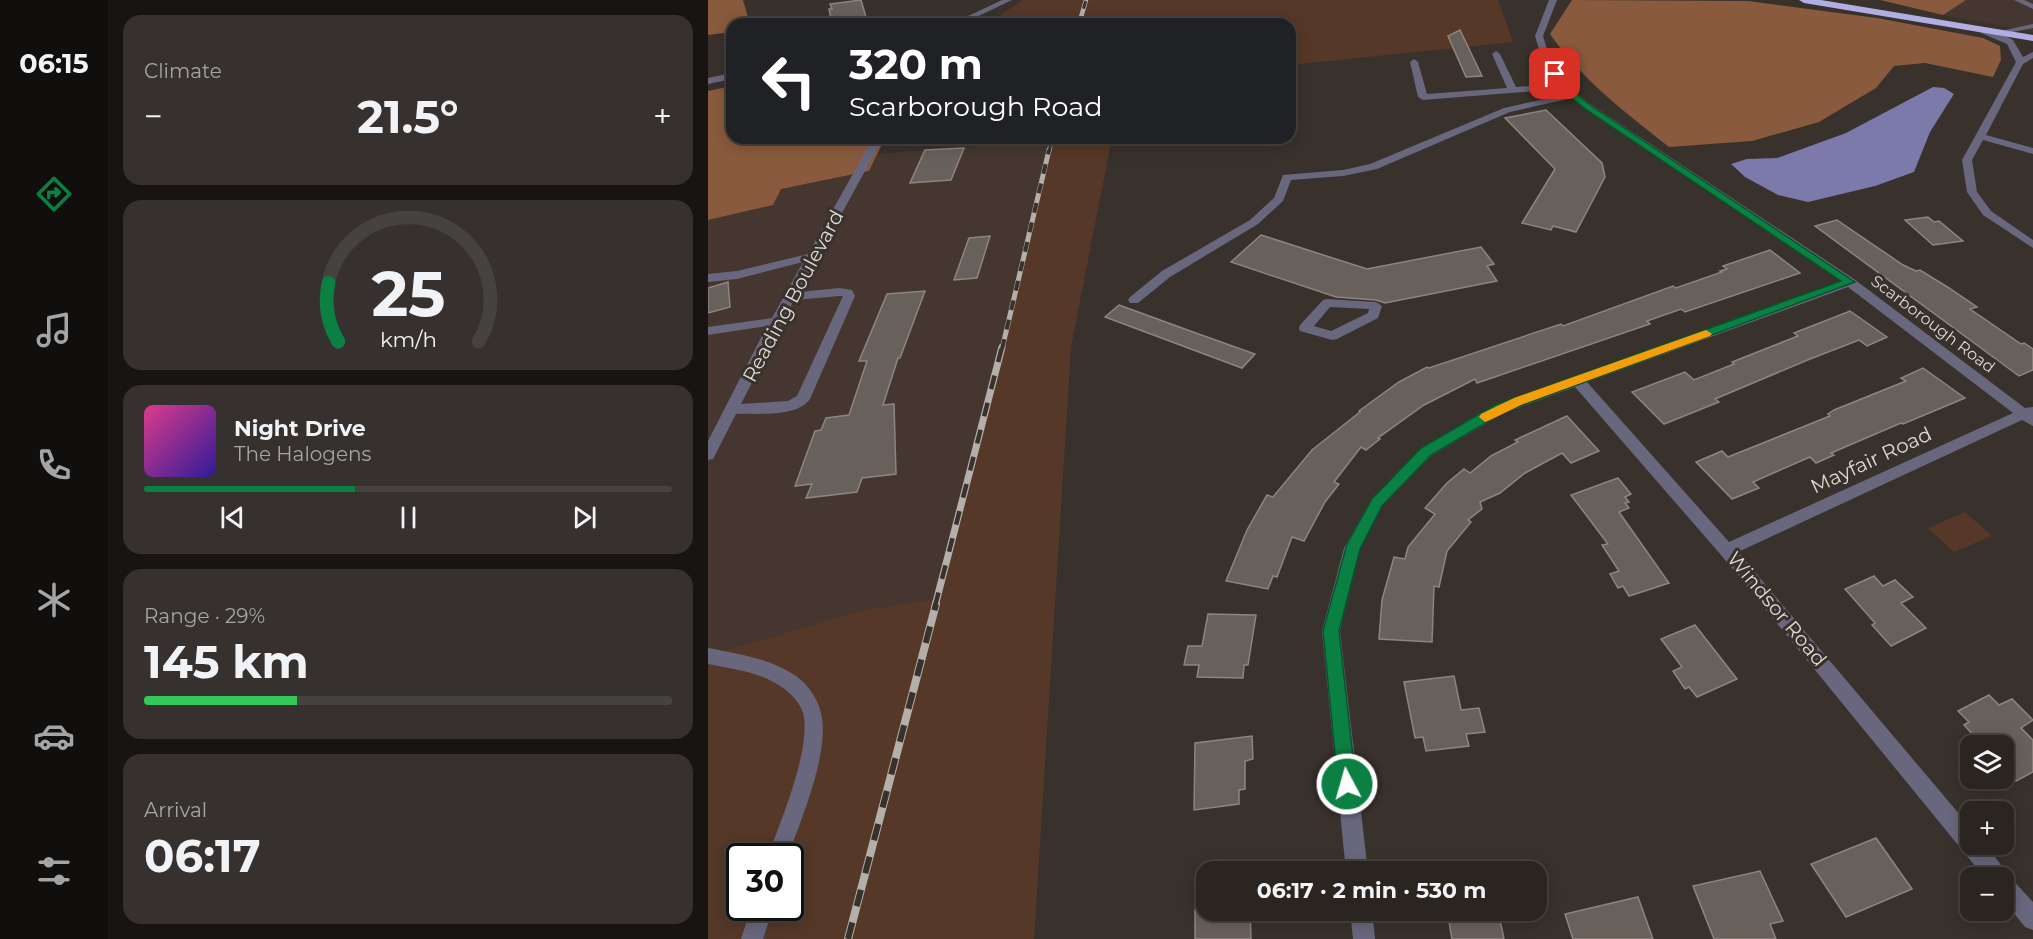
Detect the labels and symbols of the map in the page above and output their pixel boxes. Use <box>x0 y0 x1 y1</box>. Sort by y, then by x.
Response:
pin <box>1529 48 1580 99</box>
street label: Reading Boulevard <box>737 206 849 386</box>
street label: Scarborough Road <box>1867 271 1999 377</box>
street label: Mayfair Road <box>1807 422 1935 498</box>
street label: Windsor Road <box>1722 547 1832 671</box>
position arrow <box>1315 752 1379 816</box>
speed limit sign: 30 <box>726 843 804 921</box>

